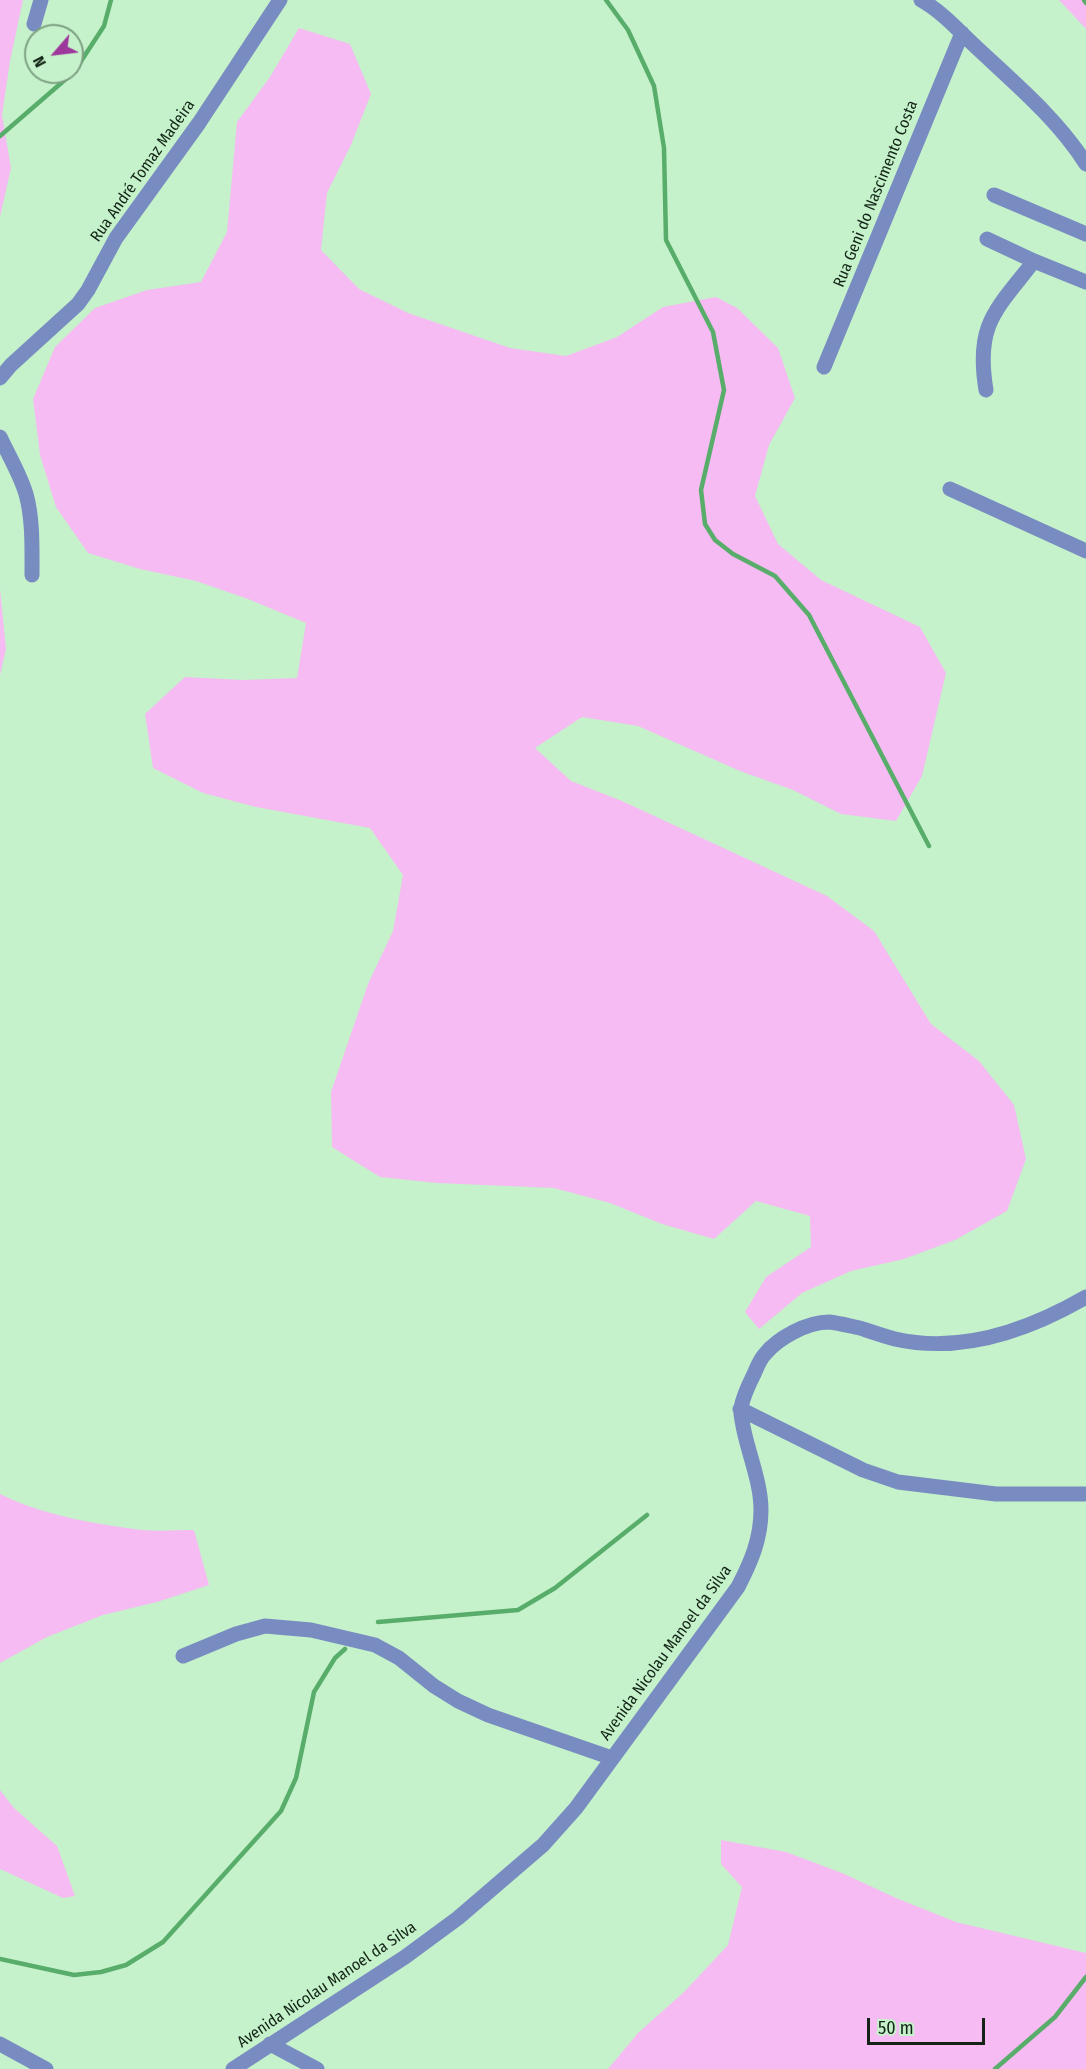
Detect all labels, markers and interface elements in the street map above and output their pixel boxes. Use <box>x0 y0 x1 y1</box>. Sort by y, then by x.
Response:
north arrow <box>24 24 84 84</box>
text: N <box>29 53 50 70</box>
street label: Rua André Tomaz Madeira <box>87 96 199 246</box>
street label: Rua Geni do Nascimento Costa <box>830 98 922 290</box>
street label: Avenida Nicolau Manoel da Silva <box>596 1562 736 1744</box>
street label: Avenida Nicolau Manoel da Silva <box>234 1918 420 2052</box>
scale bar <box>870 2006 988 2044</box>
text: 50 m <box>878 2017 914 2039</box>

